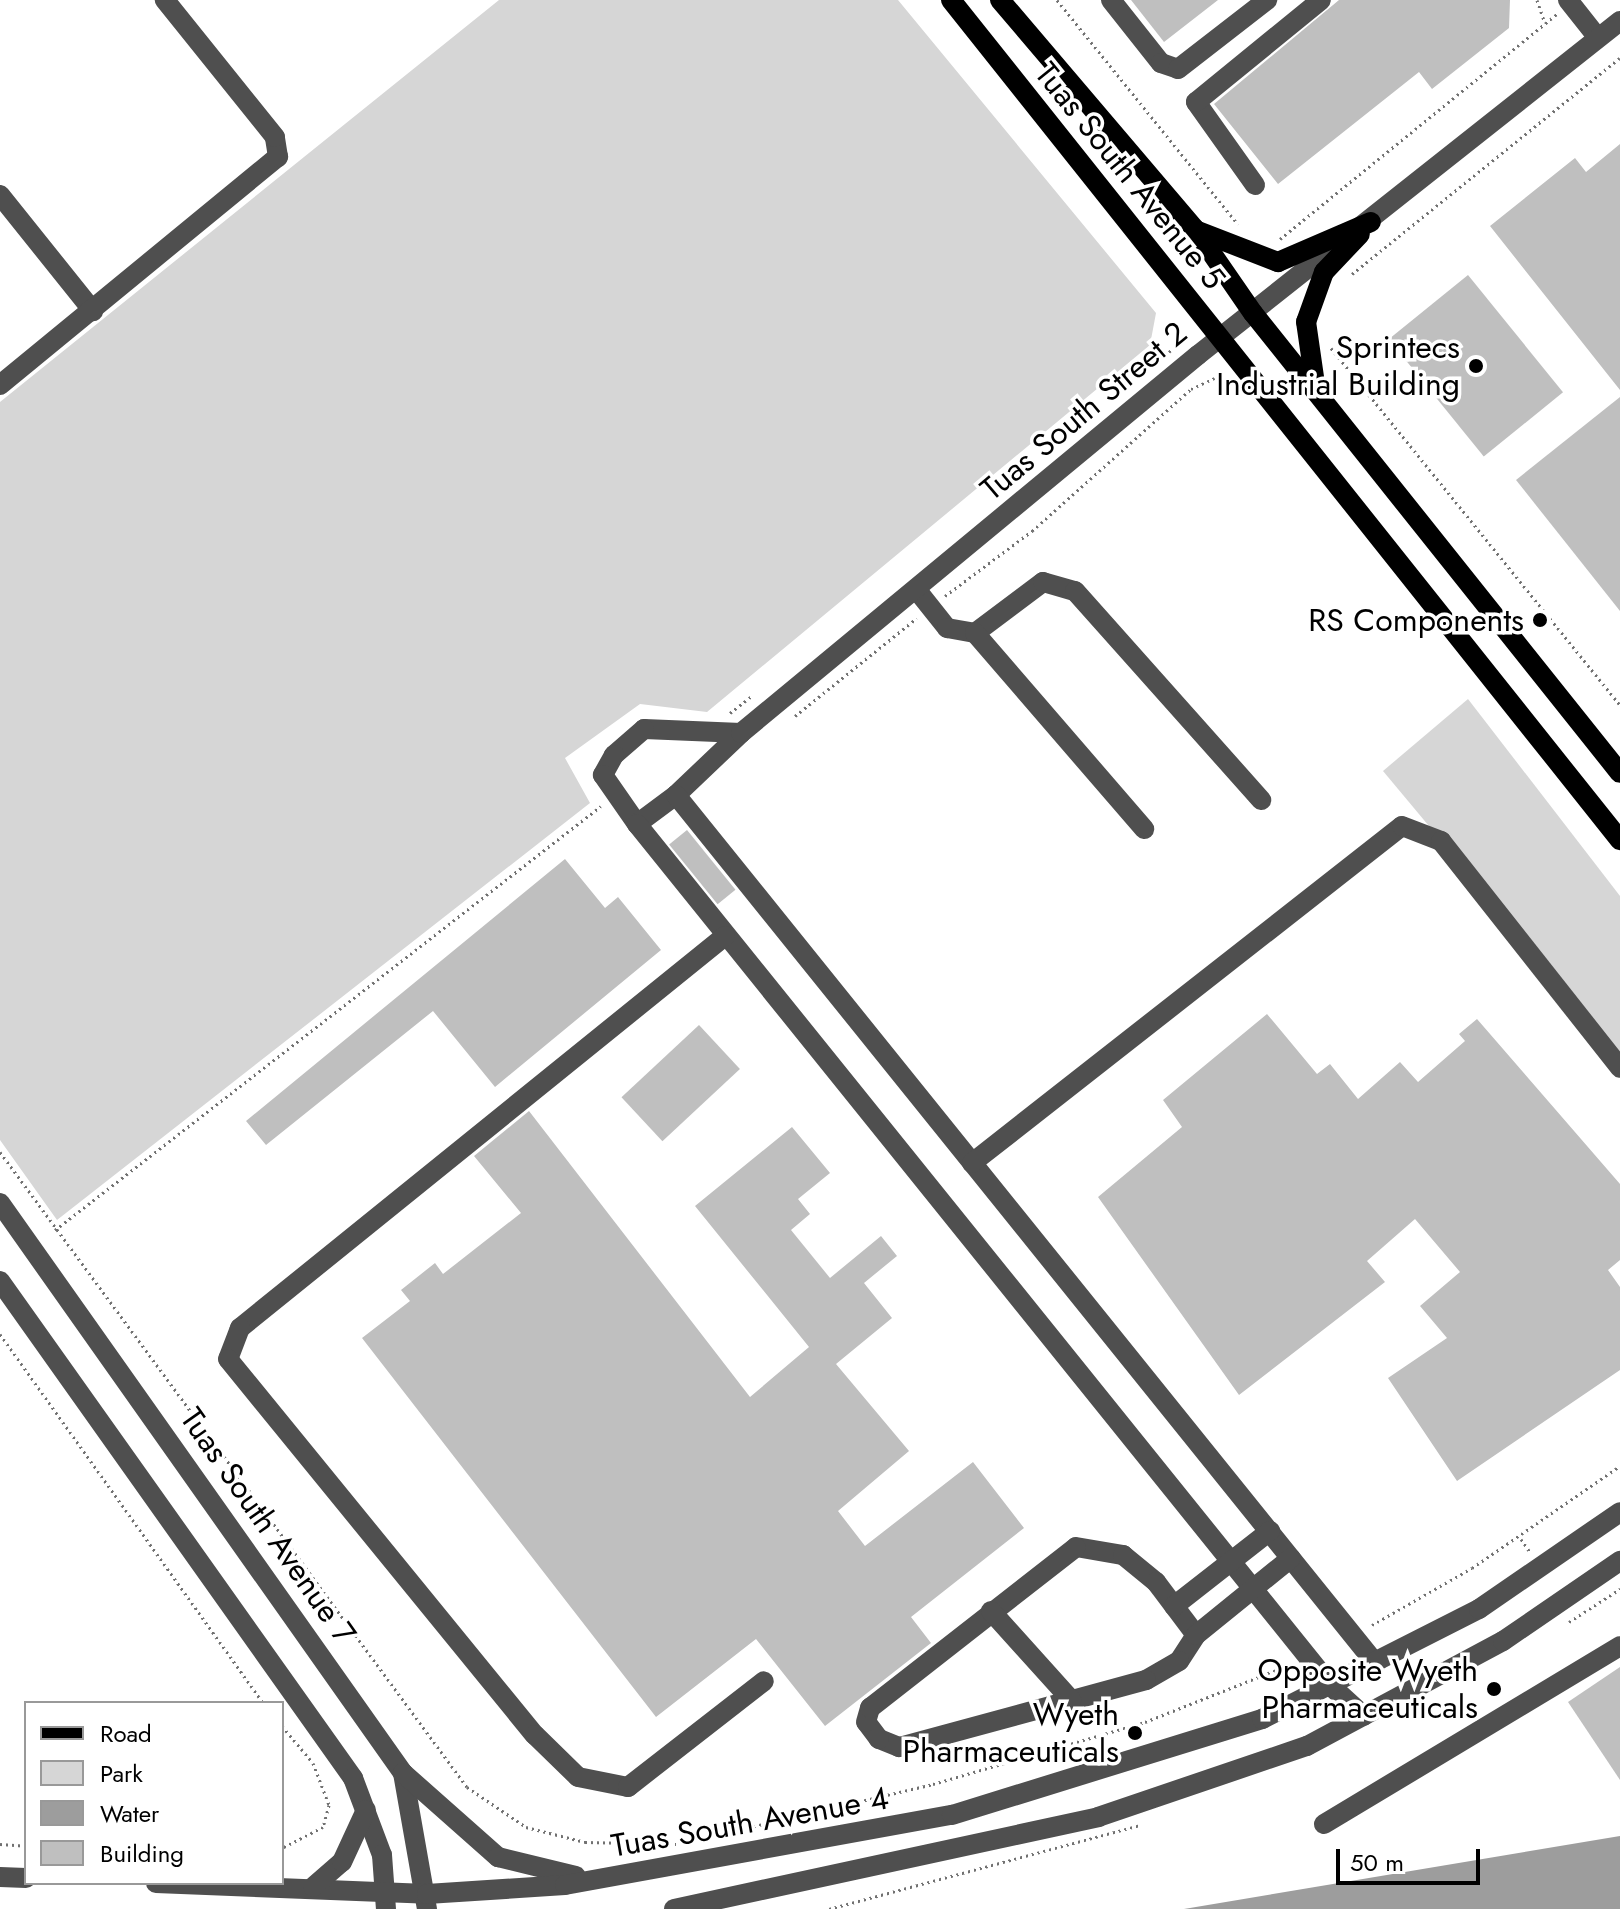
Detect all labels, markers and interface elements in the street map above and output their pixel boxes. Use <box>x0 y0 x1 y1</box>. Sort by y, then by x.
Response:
street label: Tuas South Avenue 5 <box>1027 55 1233 297</box>
street label: Tuas South Street 2 <box>973 314 1195 508</box>
place label: Sprintecs Industrial Building <box>1216 329 1460 404</box>
marker: Sprintecs Industrial Building <box>1467 357 1485 375</box>
place label: RS Components <box>1308 601 1524 639</box>
marker: RS Components <box>1531 611 1549 629</box>
street label: Tuas South Avenue 7 <box>172 1401 364 1651</box>
place label: Opposite Wyeth Pharmaceuticals <box>1258 1652 1478 1727</box>
marker: Opposite Wyeth Pharmaceuticals <box>1485 1680 1503 1698</box>
place label: Wyeth Pharmaceuticals <box>902 1696 1119 1771</box>
legend <box>24 1701 284 1885</box>
text: Road <box>100 1716 152 1751</box>
marker: Wyeth Pharmaceuticals <box>1126 1724 1144 1742</box>
text: Park <box>100 1756 143 1791</box>
street label: Tuas South Avenue 4 <box>608 1779 892 1865</box>
text: Water <box>100 1796 159 1831</box>
scale bar <box>1340 1833 1484 1883</box>
text: Building <box>100 1836 184 1871</box>
text: 50 m <box>1350 1845 1404 1880</box>

